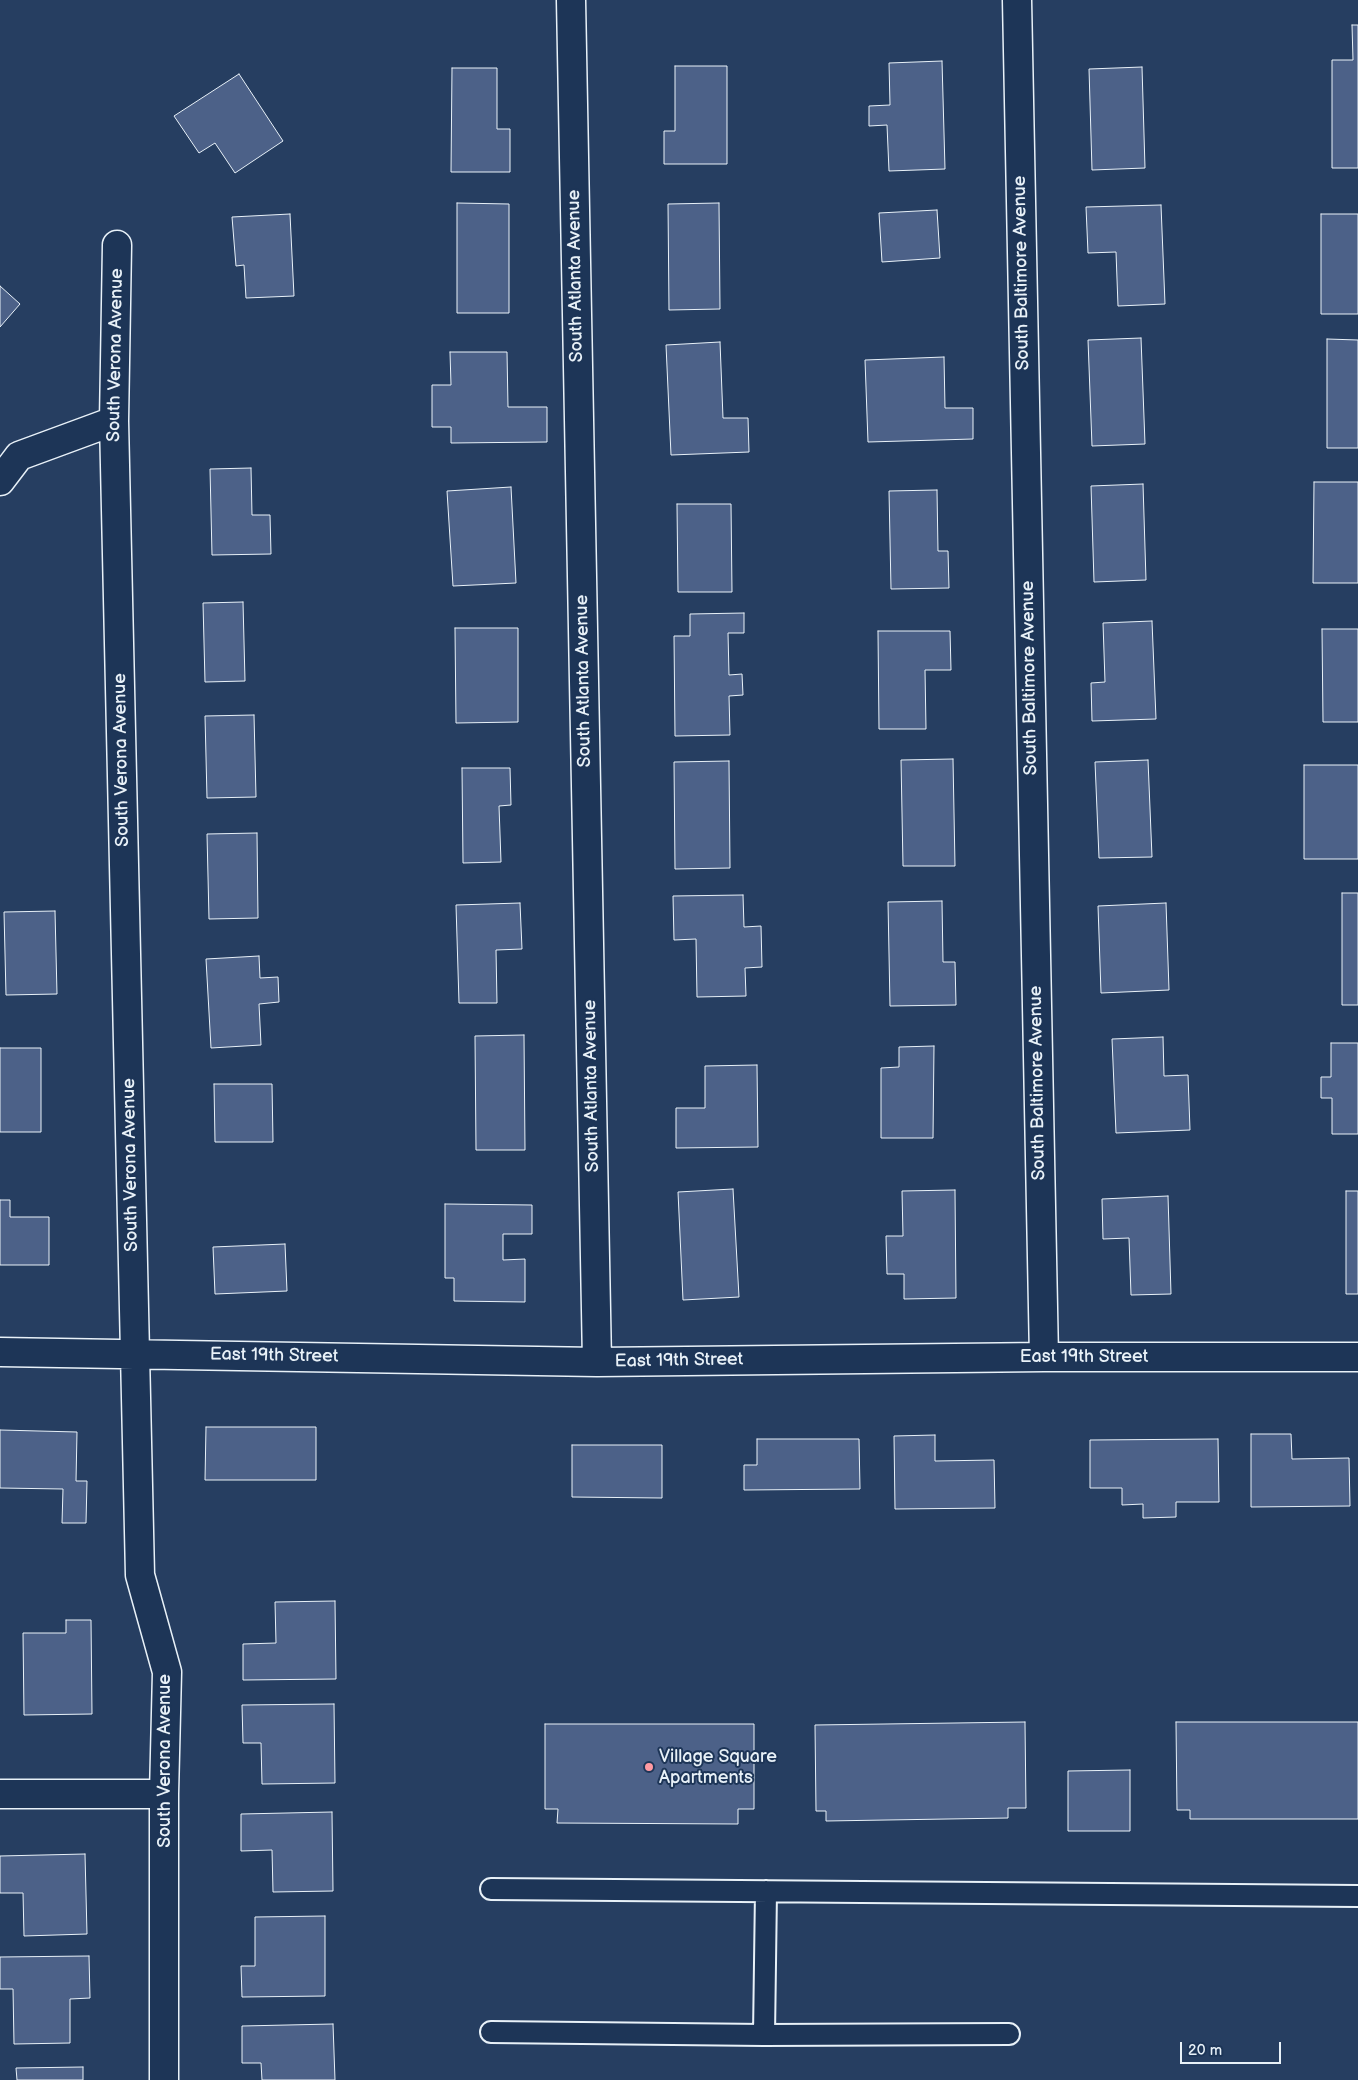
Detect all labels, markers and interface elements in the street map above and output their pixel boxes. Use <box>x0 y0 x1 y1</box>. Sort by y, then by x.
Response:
street label: South Baltimore Avenue <box>1010 175 1034 371</box>
street label: South Atlanta Avenue <box>564 190 588 362</box>
street label: South Verona Avenue <box>104 268 128 442</box>
street label: South Baltimore Avenue <box>1018 580 1042 776</box>
street label: South Atlanta Avenue <box>572 595 596 767</box>
street label: South Verona Avenue <box>110 673 134 847</box>
street label: South Baltimore Avenue <box>1026 985 1050 1181</box>
street label: South Atlanta Avenue <box>580 1000 604 1172</box>
street label: South Verona Avenue <box>119 1078 143 1252</box>
street label: East 19th Street <box>210 1344 338 1368</box>
street label: East 19th Street <box>1020 1346 1148 1368</box>
street label: East 19th Street <box>615 1349 743 1373</box>
street label: South Verona Avenue <box>154 1674 176 1848</box>
place label: Village Square Apartments <box>659 1746 777 1788</box>
marker: Village Square Apartments <box>643 1761 655 1773</box>
scale bar <box>1183 2032 1284 2064</box>
text: 20 m <box>1188 2041 1222 2060</box>

